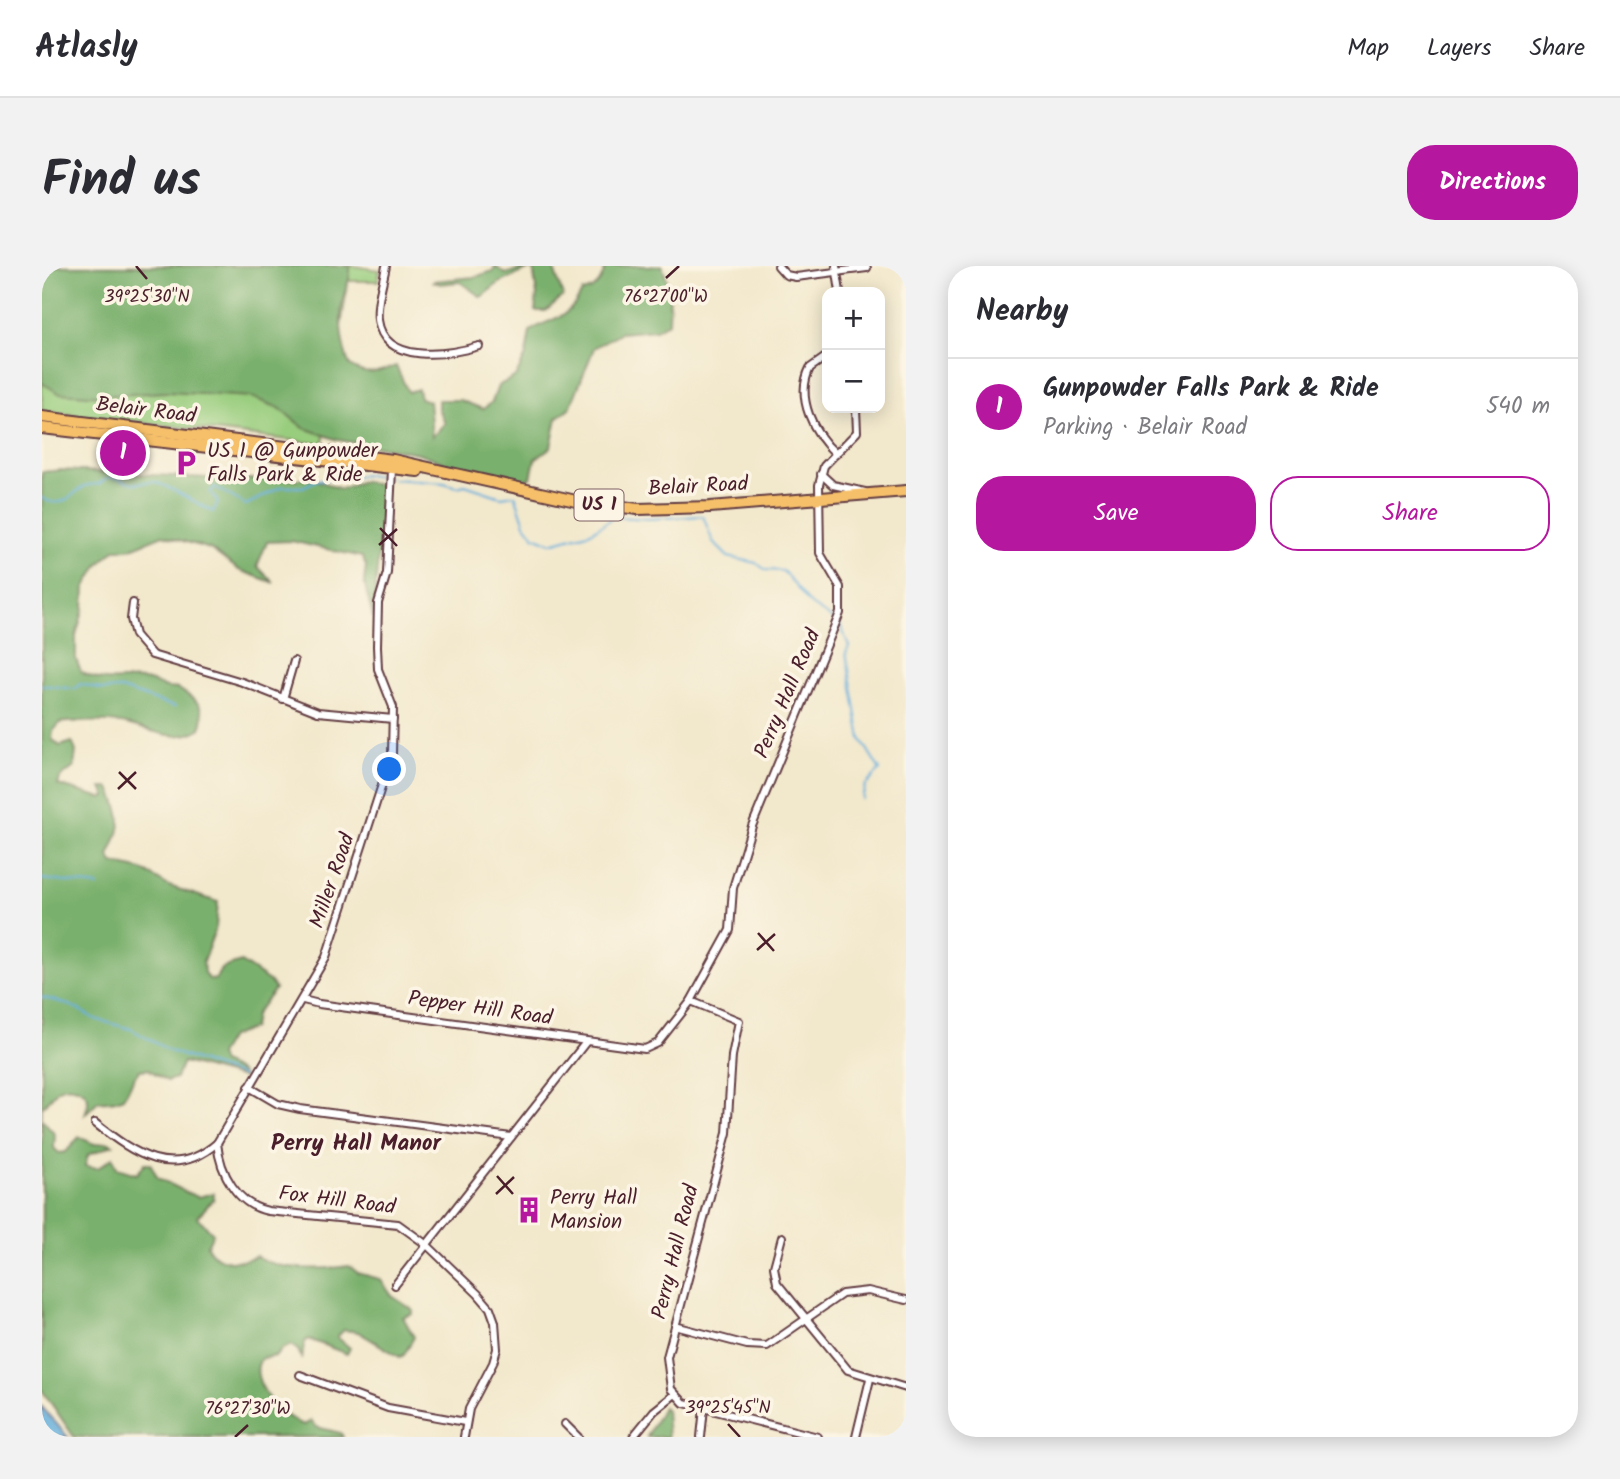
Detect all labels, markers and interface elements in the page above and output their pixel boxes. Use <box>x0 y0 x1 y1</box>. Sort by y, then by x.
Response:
text: Atlasly <box>35 22 138 75</box>
text: Map <box>1347 29 1389 68</box>
text: Layers <box>1427 29 1491 68</box>
text: Share <box>1529 29 1585 68</box>
text: Find us <box>42 143 200 221</box>
button: Directions <box>1407 145 1578 220</box>
text: 39°25'30"N <box>104 283 190 312</box>
text: 76°27'00"W <box>624 283 708 312</box>
map controls <box>822 287 885 413</box>
button: + <box>822 287 885 350</box>
text: Nearby <box>976 288 1068 336</box>
button: − <box>822 350 885 413</box>
text: Gunpowder Falls Park & Ride <box>1043 368 1379 410</box>
street label: Belair Road <box>94 389 198 434</box>
text: 1 <box>996 389 1002 425</box>
text: 540 m <box>1486 389 1550 425</box>
text: Parking · Belair Road <box>1043 410 1247 446</box>
pin: 1 <box>100 427 146 479</box>
place label: US 1 @ Gunpowder Falls Park & Ride <box>207 435 379 492</box>
parking icon: US 1 @ Gunpowder Falls Park & Ride <box>171 448 201 478</box>
street label: Belair Road <box>647 468 749 506</box>
button: Save <box>976 476 1256 551</box>
button: Share <box>1270 476 1550 551</box>
road number: US 1 <box>574 490 624 521</box>
street label: Perry Hall Road <box>746 624 830 764</box>
your location <box>372 752 406 786</box>
street label: Miller Road <box>301 828 365 933</box>
street label: Pepper Hill Road <box>406 983 555 1036</box>
district label: Perry Hall Manor <box>271 1126 443 1162</box>
street label: Fox Hill Road <box>277 1177 398 1225</box>
street label: Perry Hall Road <box>643 1181 709 1323</box>
place label: Perry Hall Mansion <box>550 1182 637 1239</box>
building icon: Perry Hall Mansion <box>514 1195 544 1225</box>
text: 39°25'45"N <box>685 1394 771 1423</box>
text: 76°27'30"W <box>205 1395 291 1424</box>

